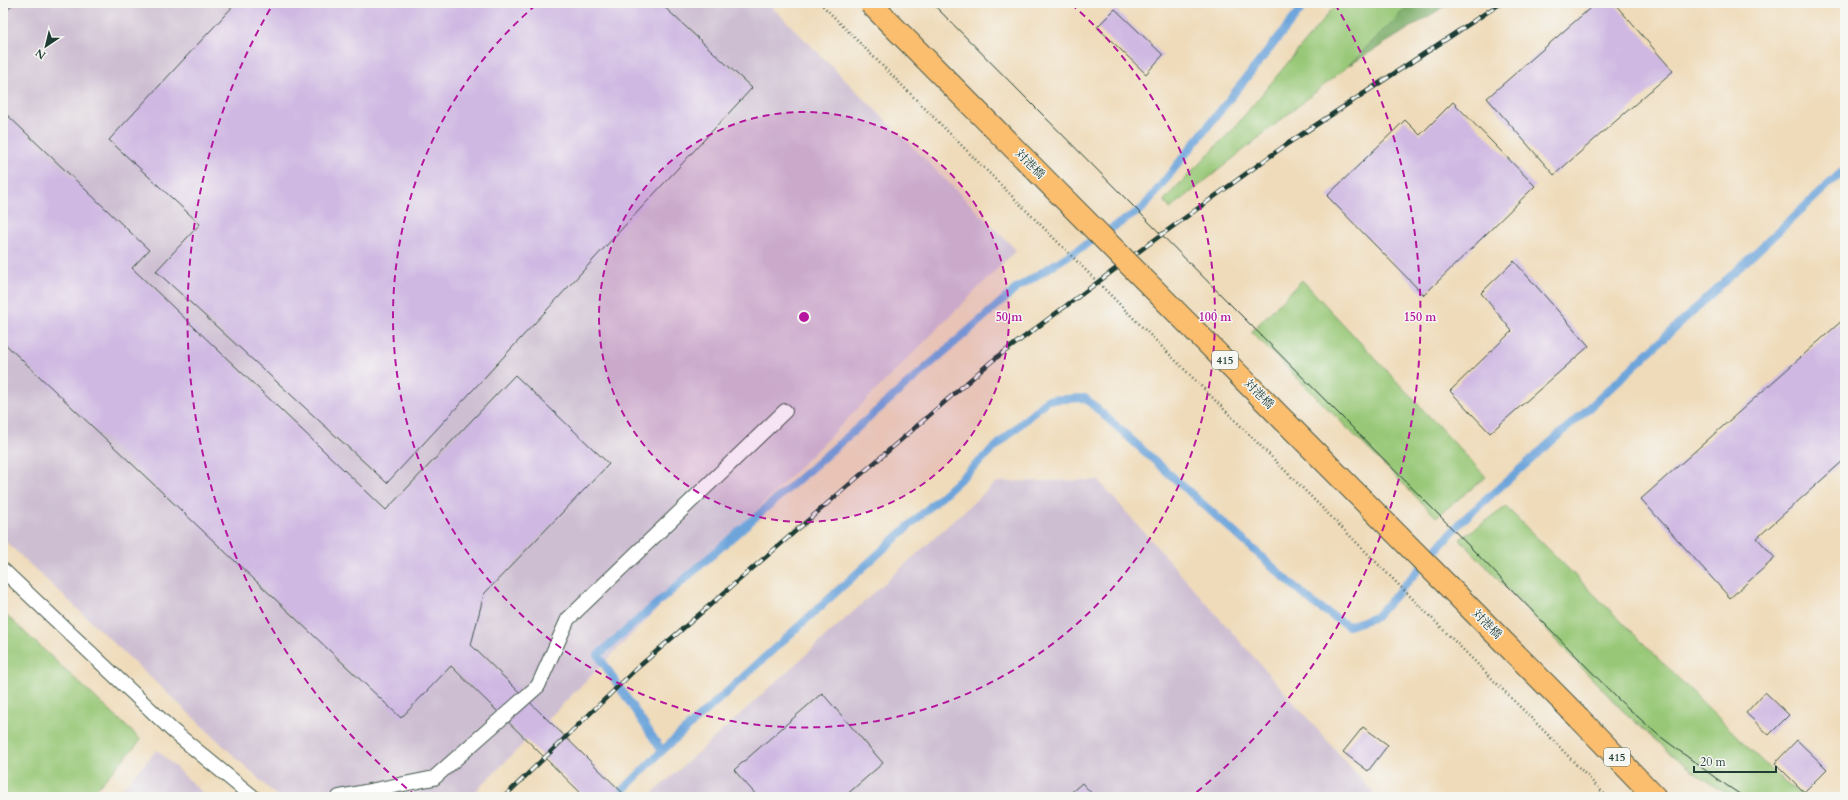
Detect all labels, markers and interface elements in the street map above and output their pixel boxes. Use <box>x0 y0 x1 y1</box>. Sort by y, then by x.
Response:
north arrow <box>26 26 66 66</box>
text: N <box>32 45 49 63</box>
street label: 対港橋 <box>1012 146 1048 182</box>
text: 50 m <box>996 309 1023 325</box>
text: 100 m <box>1199 309 1232 325</box>
text: 150 m <box>1404 309 1437 325</box>
centre of rings <box>797 310 811 324</box>
road number: 415 <box>1212 351 1238 369</box>
street label: 対港橋 <box>1241 376 1277 412</box>
street label: 対港橋 <box>1469 606 1505 642</box>
road number: 415 <box>1604 748 1630 766</box>
scale bar <box>1694 748 1776 774</box>
text: 20 m <box>1700 754 1727 770</box>

